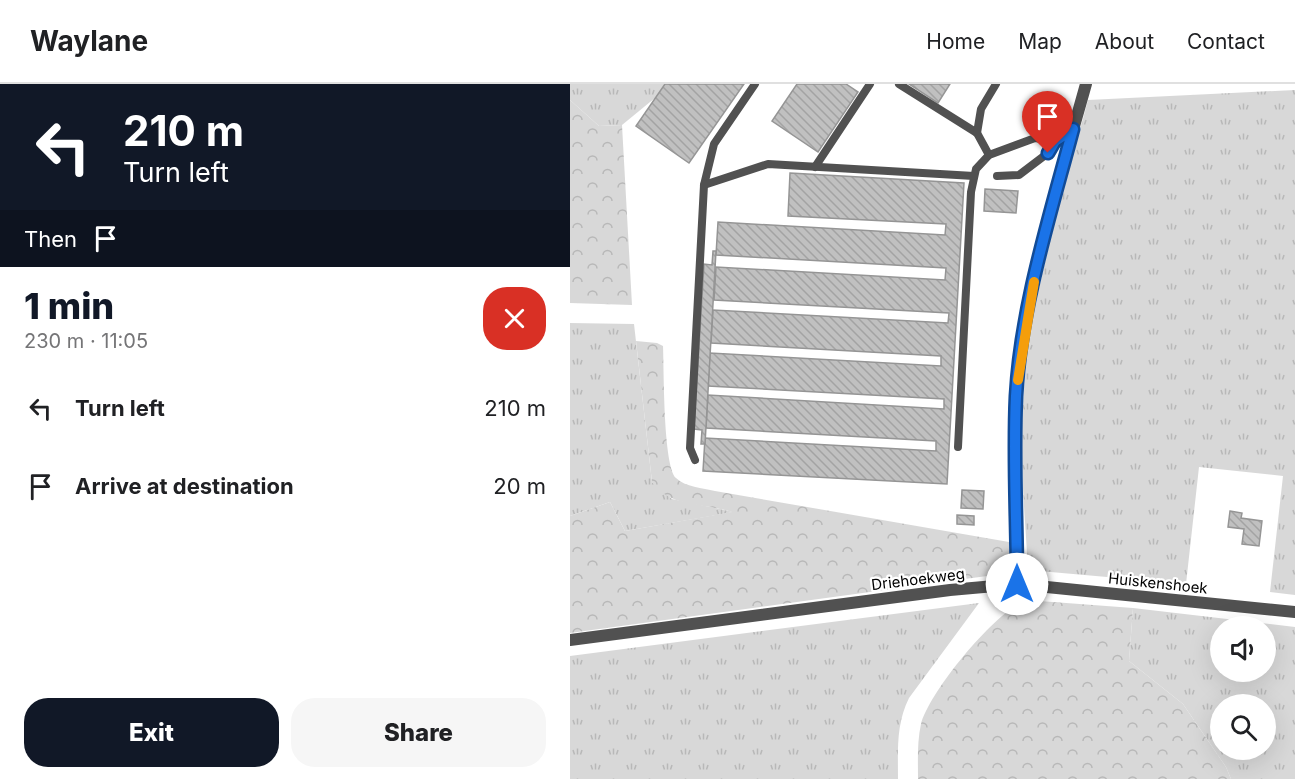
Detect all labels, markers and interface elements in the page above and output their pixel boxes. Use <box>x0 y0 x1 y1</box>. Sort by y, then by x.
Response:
text: Waylane <box>30 24 148 58</box>
text: Home <box>926 29 985 54</box>
text: Map <box>1018 29 1062 54</box>
text: About <box>1095 29 1154 54</box>
text: Contact <box>1187 29 1265 54</box>
pin <box>1022 91 1073 153</box>
icon: arrive <box>1031 100 1064 133</box>
text: 210 m <box>123 105 244 156</box>
icon: left <box>24 108 102 186</box>
text: Turn left <box>123 156 229 189</box>
icon: arrive <box>89 222 122 255</box>
text: Then <box>24 226 77 252</box>
text: 1 min <box>24 284 114 328</box>
button: close <box>483 287 546 350</box>
text: 230 m · 11:05 <box>24 329 148 353</box>
icon: left <box>24 392 57 425</box>
text: Turn left <box>75 395 165 421</box>
text: 210 m <box>484 395 546 421</box>
icon: arrive <box>24 470 57 503</box>
text: Arrive at destination <box>75 473 294 499</box>
text: 20 m <box>493 473 546 499</box>
position arrow <box>985 552 1049 616</box>
street label: Driehoekweg <box>870 564 966 594</box>
street label: Huiskenshoek <box>1107 568 1209 598</box>
map controls <box>1210 616 1276 760</box>
button: sound <box>1210 616 1276 682</box>
button: search <box>1210 694 1276 760</box>
button: Exit <box>24 698 279 767</box>
button: Share <box>291 698 546 767</box>

